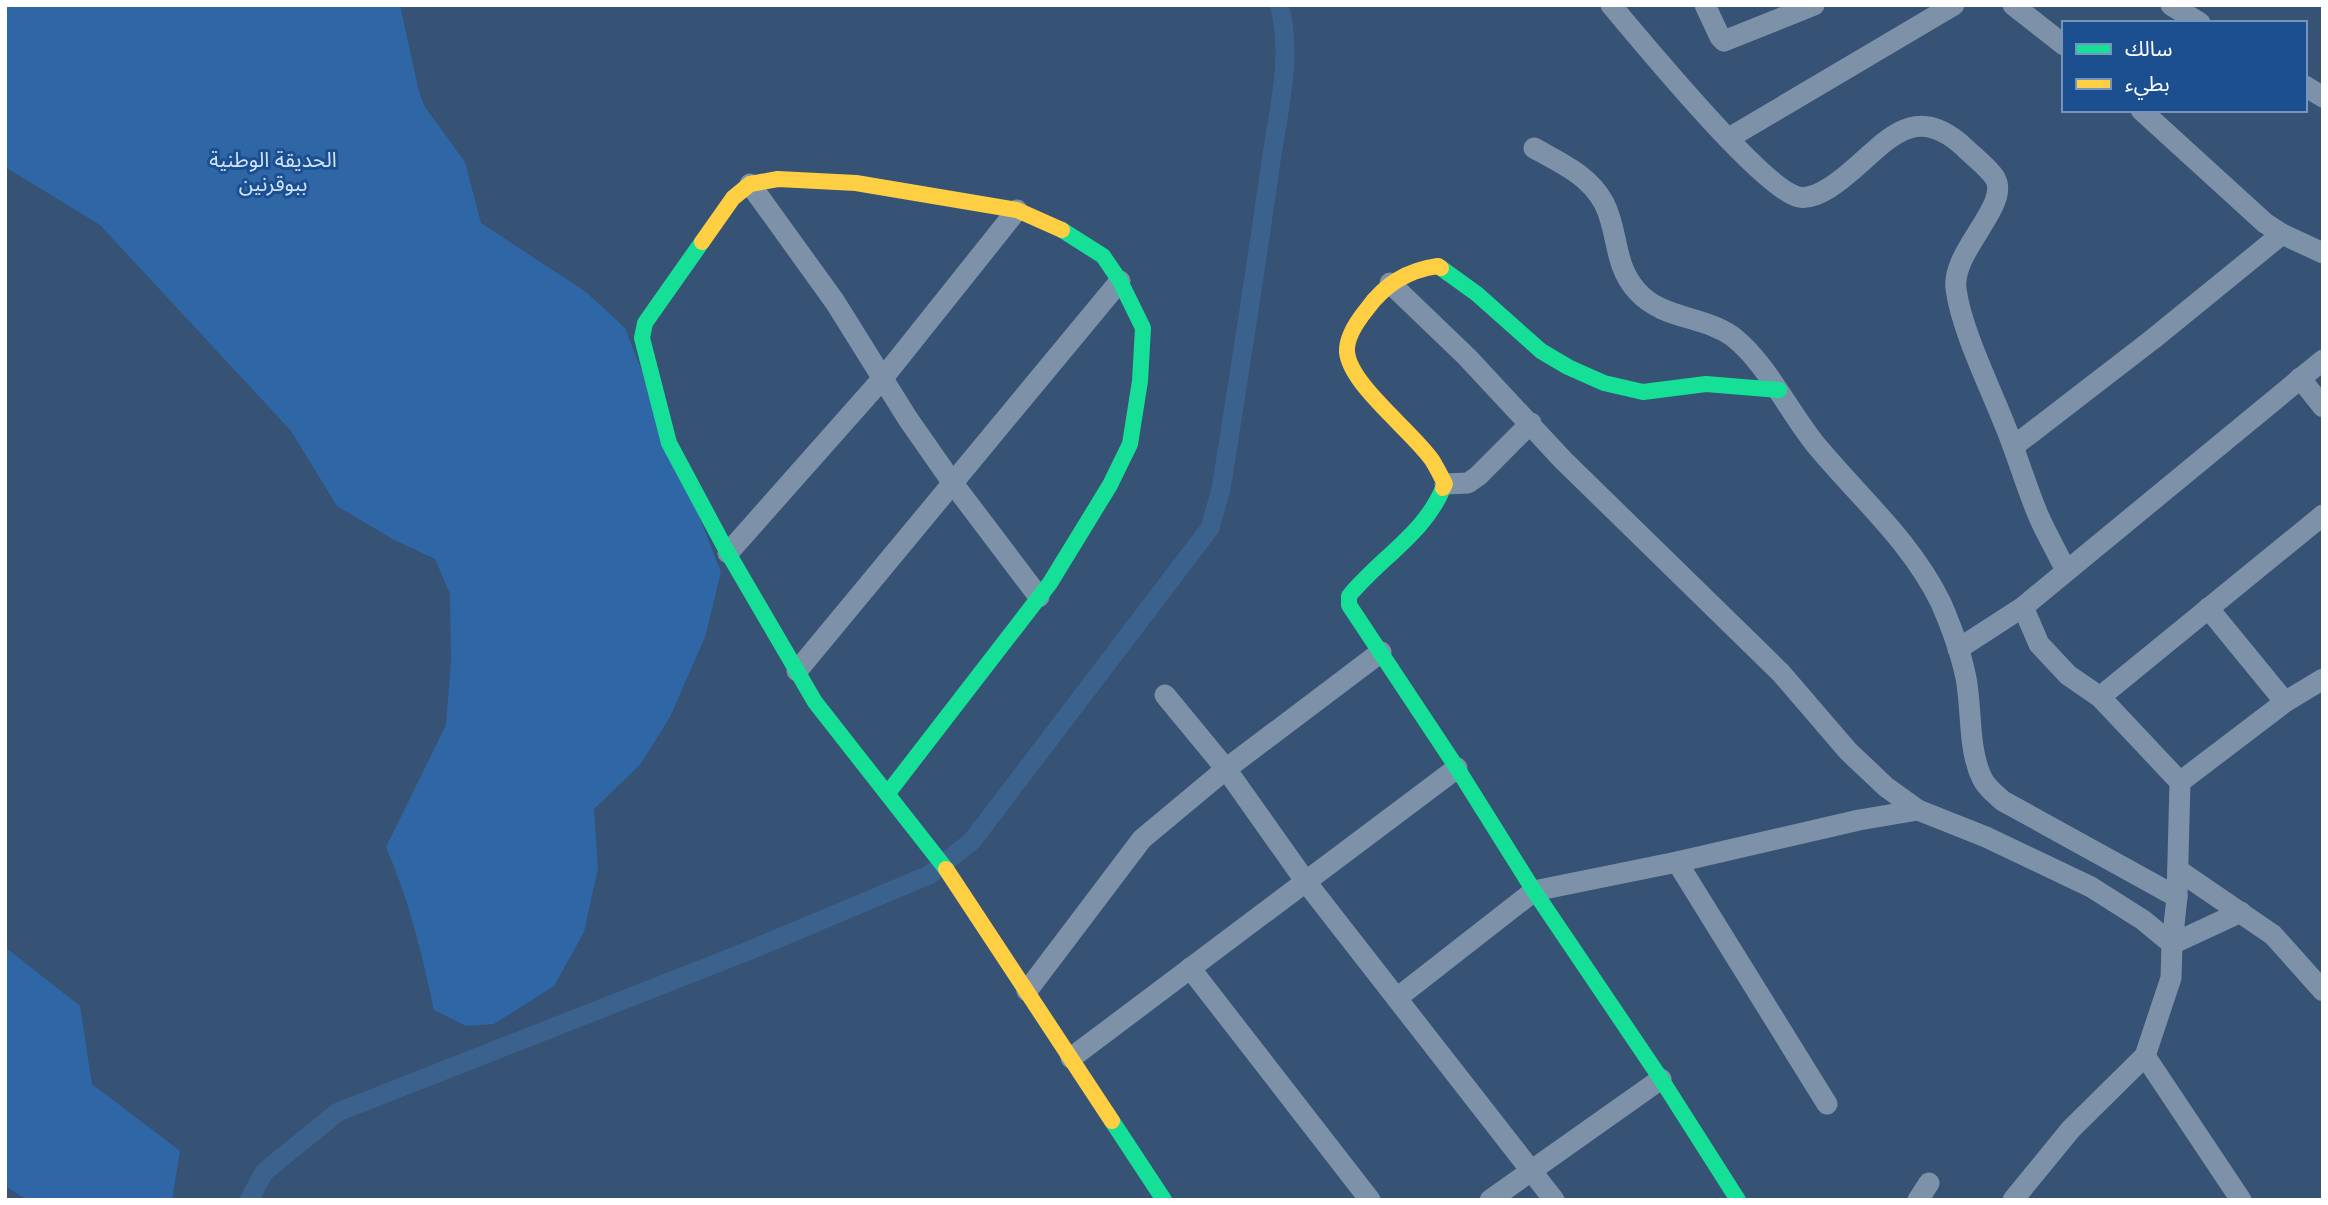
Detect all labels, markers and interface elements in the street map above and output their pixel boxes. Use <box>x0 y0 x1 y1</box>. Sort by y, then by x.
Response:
legend <box>2062 21 2307 112</box>
text: سالك <box>2125 34 2172 63</box>
text: بطيء <box>2125 69 2170 100</box>
park label: الحديقة الوطنية ببوقرنين <box>209 145 337 198</box>

